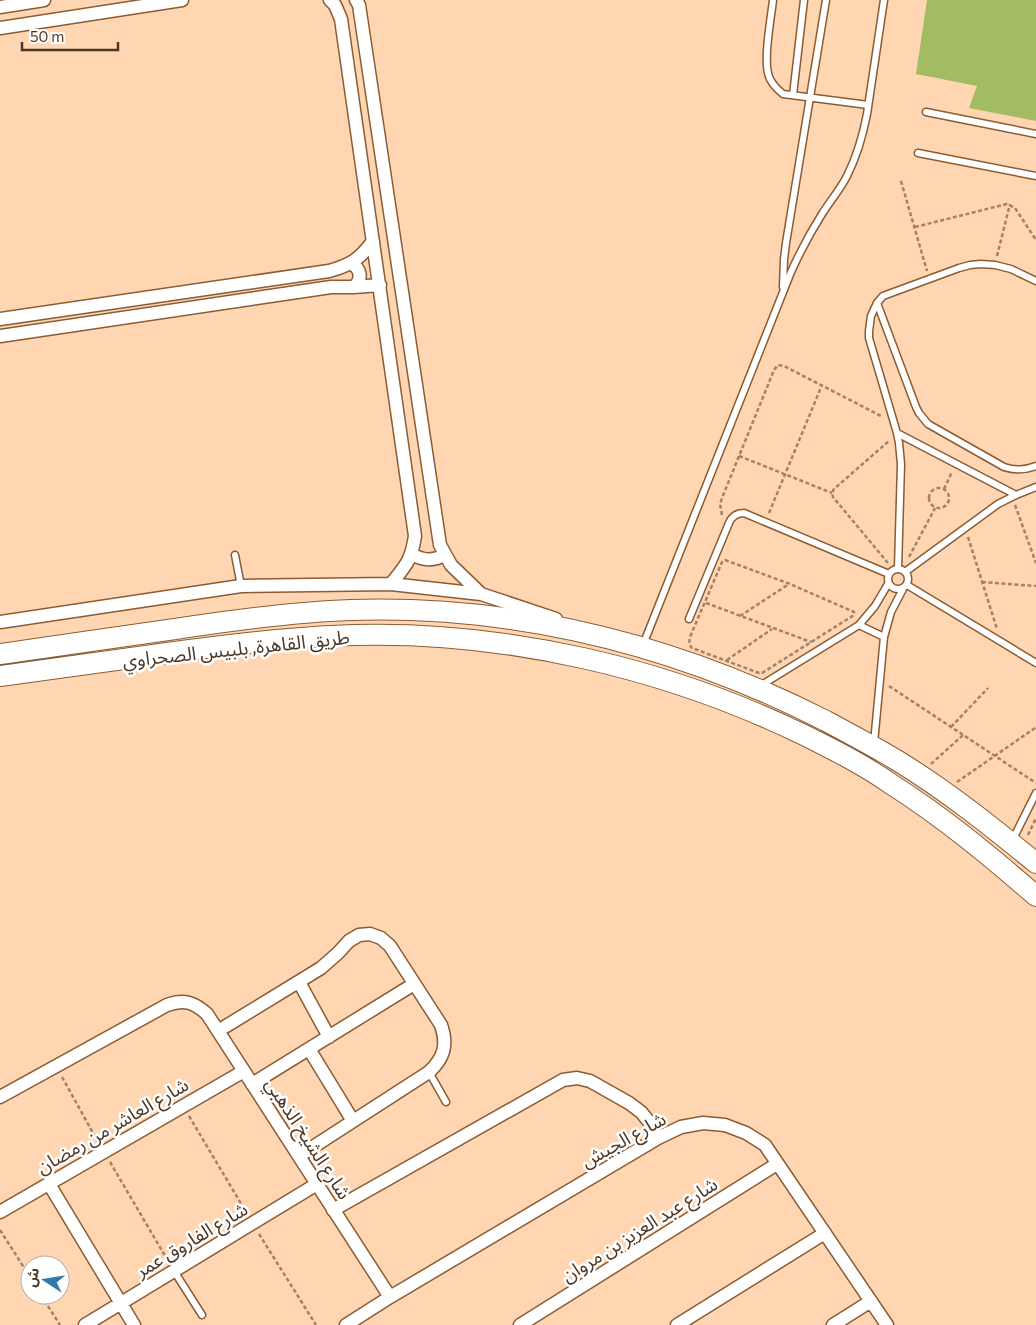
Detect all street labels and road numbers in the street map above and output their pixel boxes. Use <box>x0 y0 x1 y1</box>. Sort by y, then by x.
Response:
street label: طريق القاهرة, بلبيس الصحراوي <box>121 625 351 676</box>
street label: شارع العاشر من رمضان <box>32 1072 194 1181</box>
street label: شارع الشيخ الذهبي <box>257 1073 357 1206</box>
street label: شارع الجيش <box>577 1106 671 1174</box>
street label: شارع عبد العزيز بن مروان <box>557 1172 723 1289</box>
street label: شارع الفاروق عمر <box>130 1196 253 1285</box>

